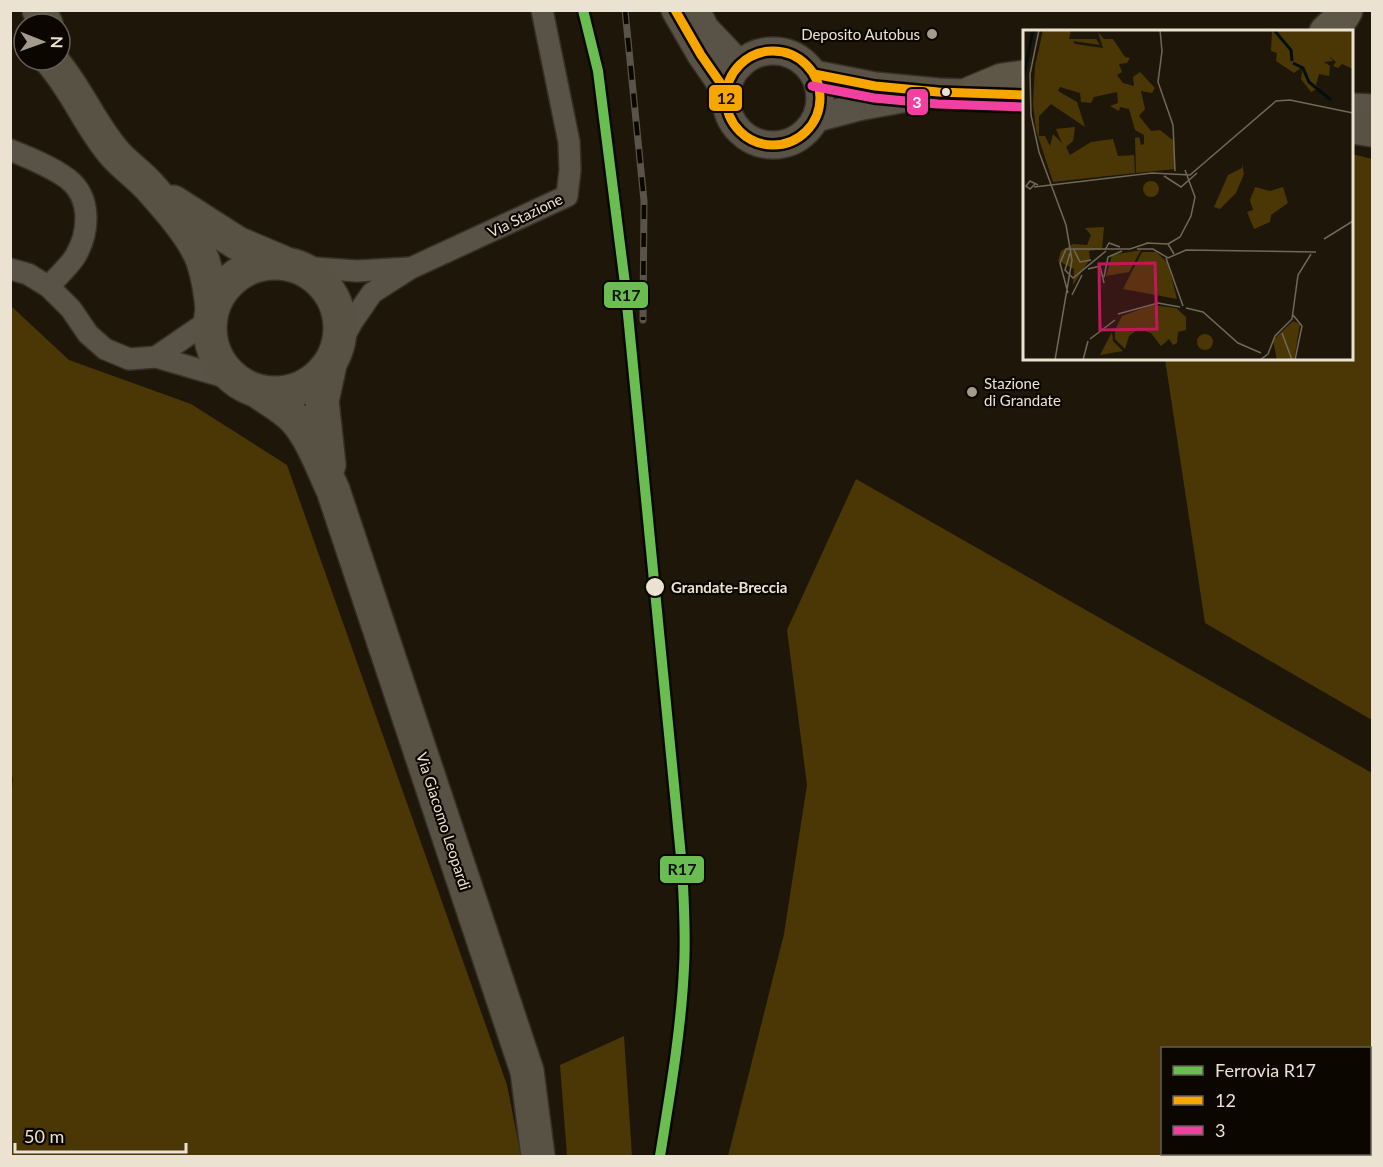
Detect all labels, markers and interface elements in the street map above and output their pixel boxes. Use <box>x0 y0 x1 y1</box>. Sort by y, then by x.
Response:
north arrow <box>12 12 72 72</box>
place label: Deposito Autobus <box>801 25 920 43</box>
marker: Deposito Autobus <box>925 27 939 41</box>
inset map <box>1023 30 1353 360</box>
text: N <box>48 36 67 49</box>
line badge: 12 <box>708 84 743 112</box>
unlabelled marker <box>940 86 952 98</box>
text: 12 <box>717 88 735 107</box>
line badge: 3 <box>906 88 929 116</box>
text: 3 <box>912 92 922 111</box>
street label: Via Stazione <box>485 189 565 241</box>
line badge: R17 <box>603 281 649 309</box>
text: R17 <box>612 285 640 304</box>
place label: Stazione di Grandate <box>984 374 1061 409</box>
marker: Stazione di Grandate <box>965 385 979 399</box>
marker: Grandate-Breccia <box>644 576 666 598</box>
place label: Grandate-Breccia <box>671 578 787 596</box>
street label: Via Giacomo Leopardi <box>413 750 475 892</box>
line badge: R17 <box>659 855 705 884</box>
text: R17 <box>668 859 696 878</box>
legend <box>1161 1047 1371 1155</box>
text: Ferrovia R17 <box>1215 1059 1316 1081</box>
text: 12 <box>1215 1089 1236 1111</box>
scale bar <box>15 1116 186 1154</box>
text: 3 <box>1215 1119 1225 1141</box>
text: 50 m <box>24 1125 64 1147</box>

